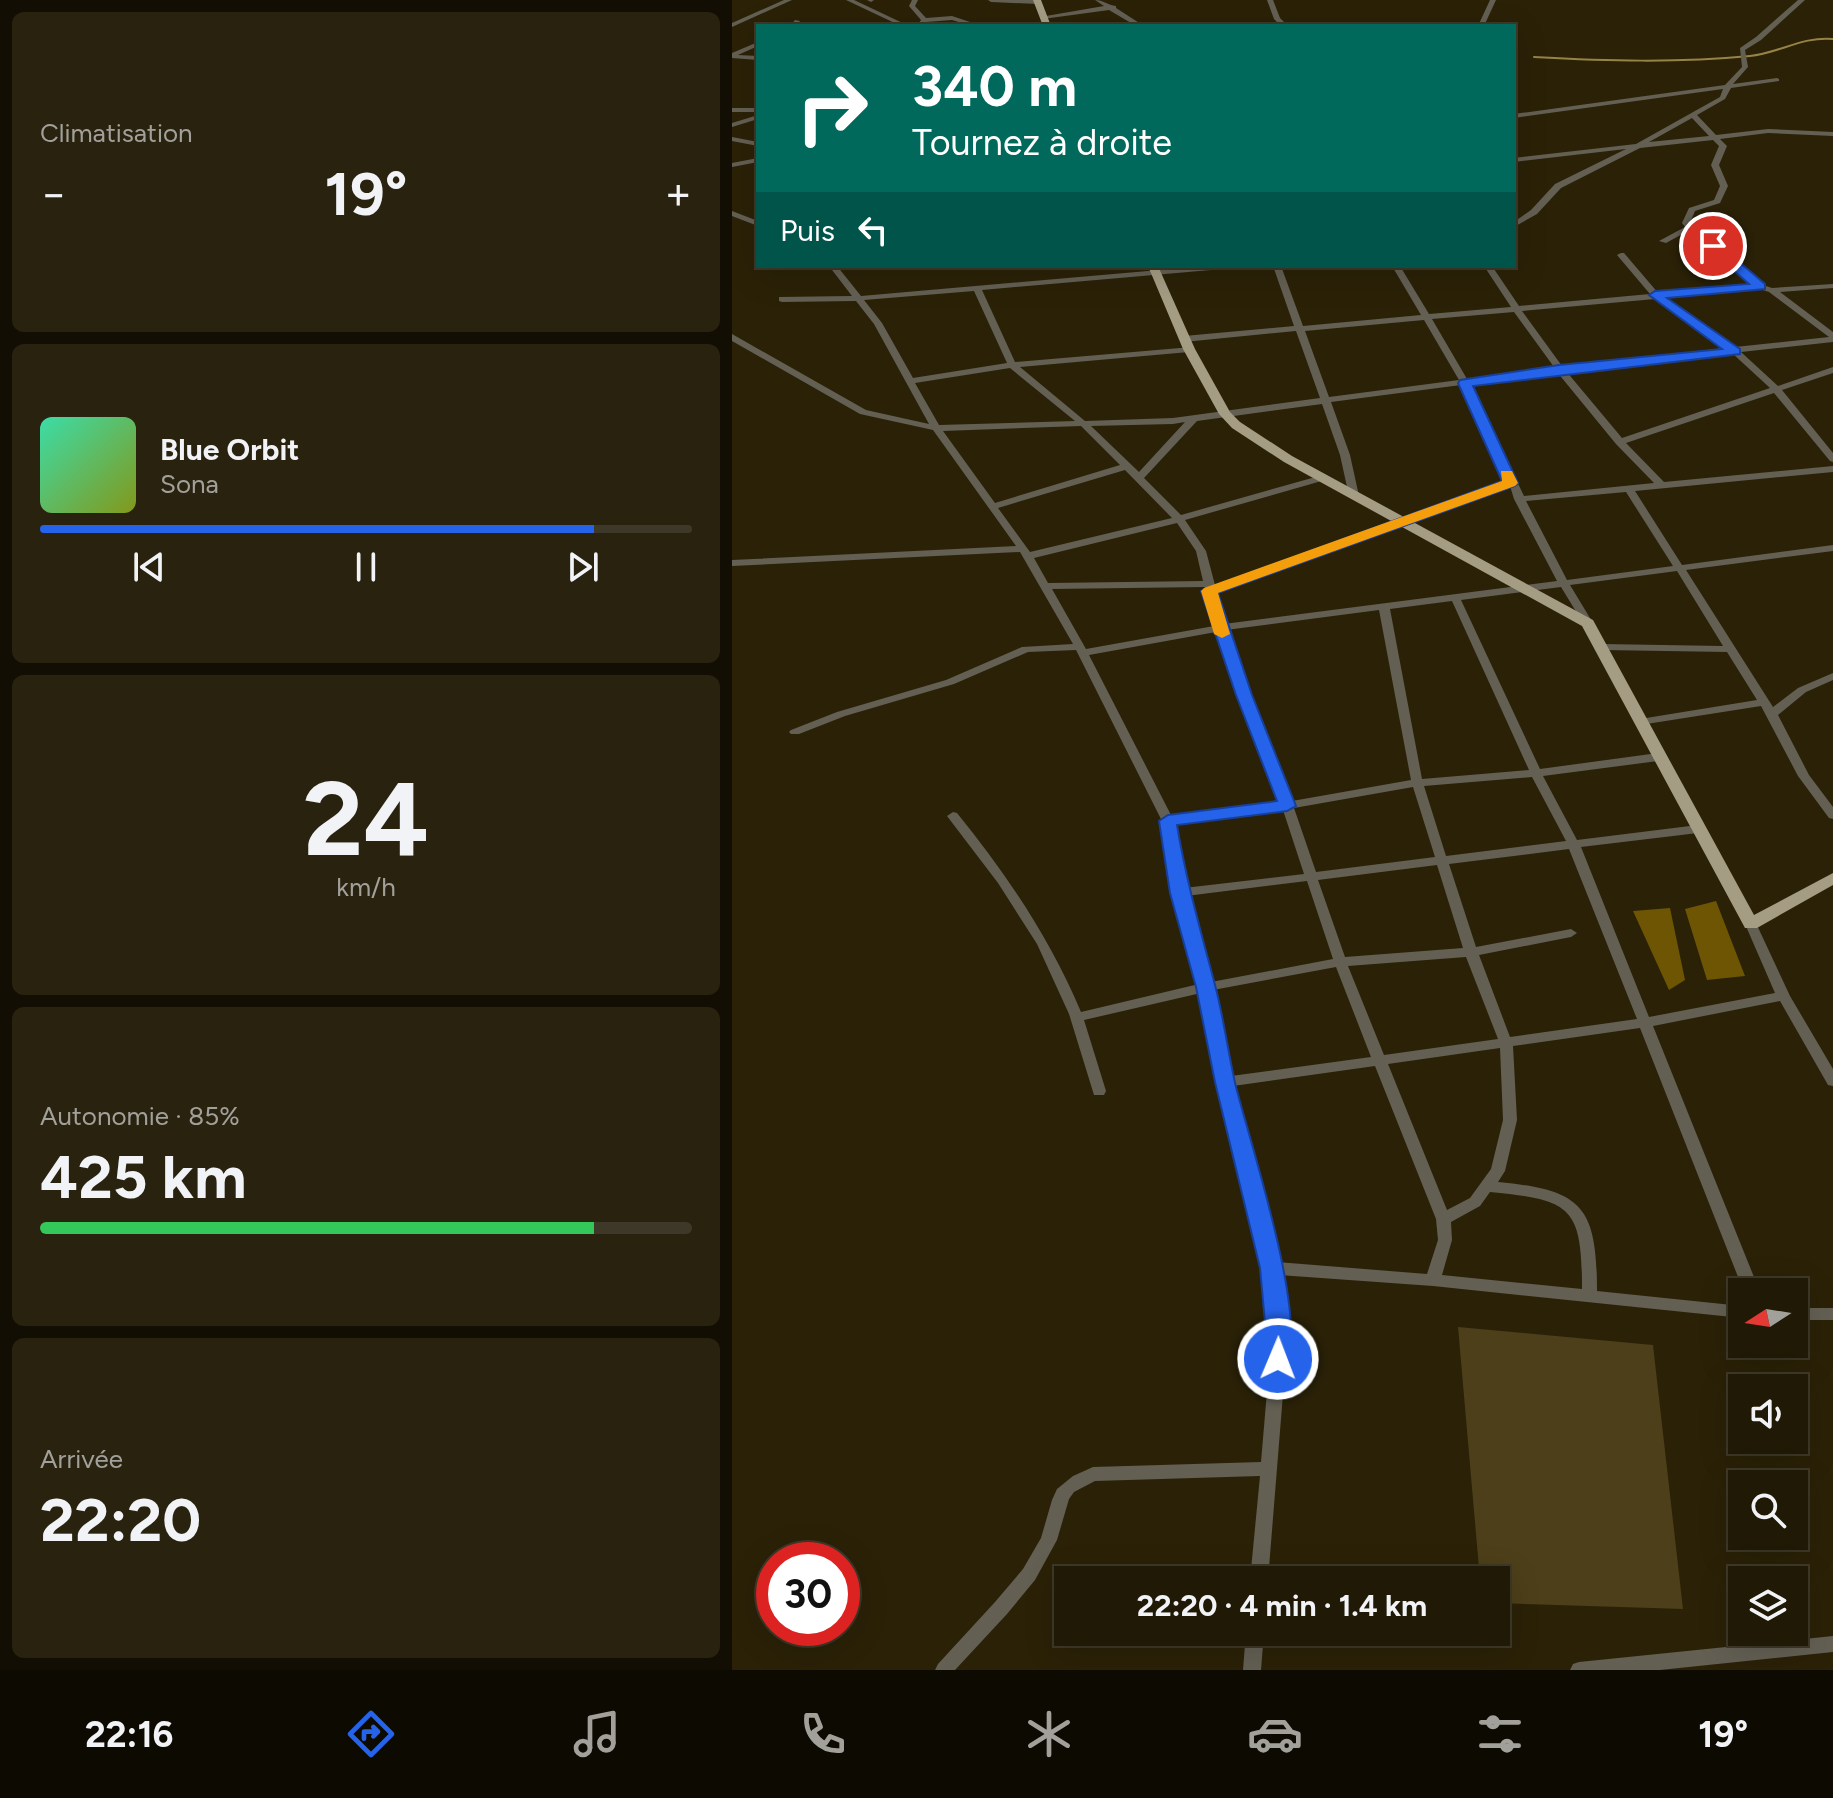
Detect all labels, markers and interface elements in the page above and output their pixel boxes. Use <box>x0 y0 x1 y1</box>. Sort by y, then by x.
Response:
text: 340 m <box>912 53 1077 120</box>
icon: right <box>780 56 884 160</box>
text: Climatisation <box>40 117 193 149</box>
text: Tournez à droite <box>912 121 1172 164</box>
text: 19° <box>325 158 407 230</box>
text: − <box>40 167 67 220</box>
text: + <box>665 167 692 220</box>
icon: left <box>851 208 895 252</box>
text: Puis <box>780 212 835 249</box>
pin <box>1679 212 1747 280</box>
icon: arrive <box>1691 224 1735 268</box>
text: Blue Orbit <box>160 431 299 468</box>
text: Sona <box>160 468 219 500</box>
icon: previous <box>127 545 171 589</box>
icon: pause <box>344 545 388 589</box>
icon: next <box>561 545 605 589</box>
text: 24 <box>303 756 429 881</box>
text: km/h <box>336 871 396 903</box>
text: Autonomie · 85% <box>40 1100 240 1132</box>
text: 425 km <box>40 1141 246 1213</box>
north arrow <box>1728 1278 1808 1358</box>
map controls <box>1728 1278 1808 1646</box>
position arrow <box>1236 1317 1320 1401</box>
button: sound <box>1728 1374 1808 1454</box>
text: Arrivée <box>40 1443 123 1475</box>
button: search <box>1728 1470 1808 1550</box>
text: 22:20 <box>40 1484 201 1556</box>
speed limit sign: 30 <box>756 1542 860 1646</box>
button: layers <box>1728 1566 1808 1646</box>
text: 22:20 · 4 min · 1.4 km <box>1137 1587 1427 1624</box>
icon: directions <box>343 1706 399 1762</box>
icon: music <box>569 1706 625 1762</box>
icon: phone <box>795 1706 851 1762</box>
icon: climate <box>1021 1706 1077 1762</box>
icon: car <box>1247 1706 1303 1762</box>
icon: filters <box>1472 1706 1528 1762</box>
text: 22:16 <box>85 1713 174 1756</box>
text: 19° <box>1698 1713 1748 1756</box>

